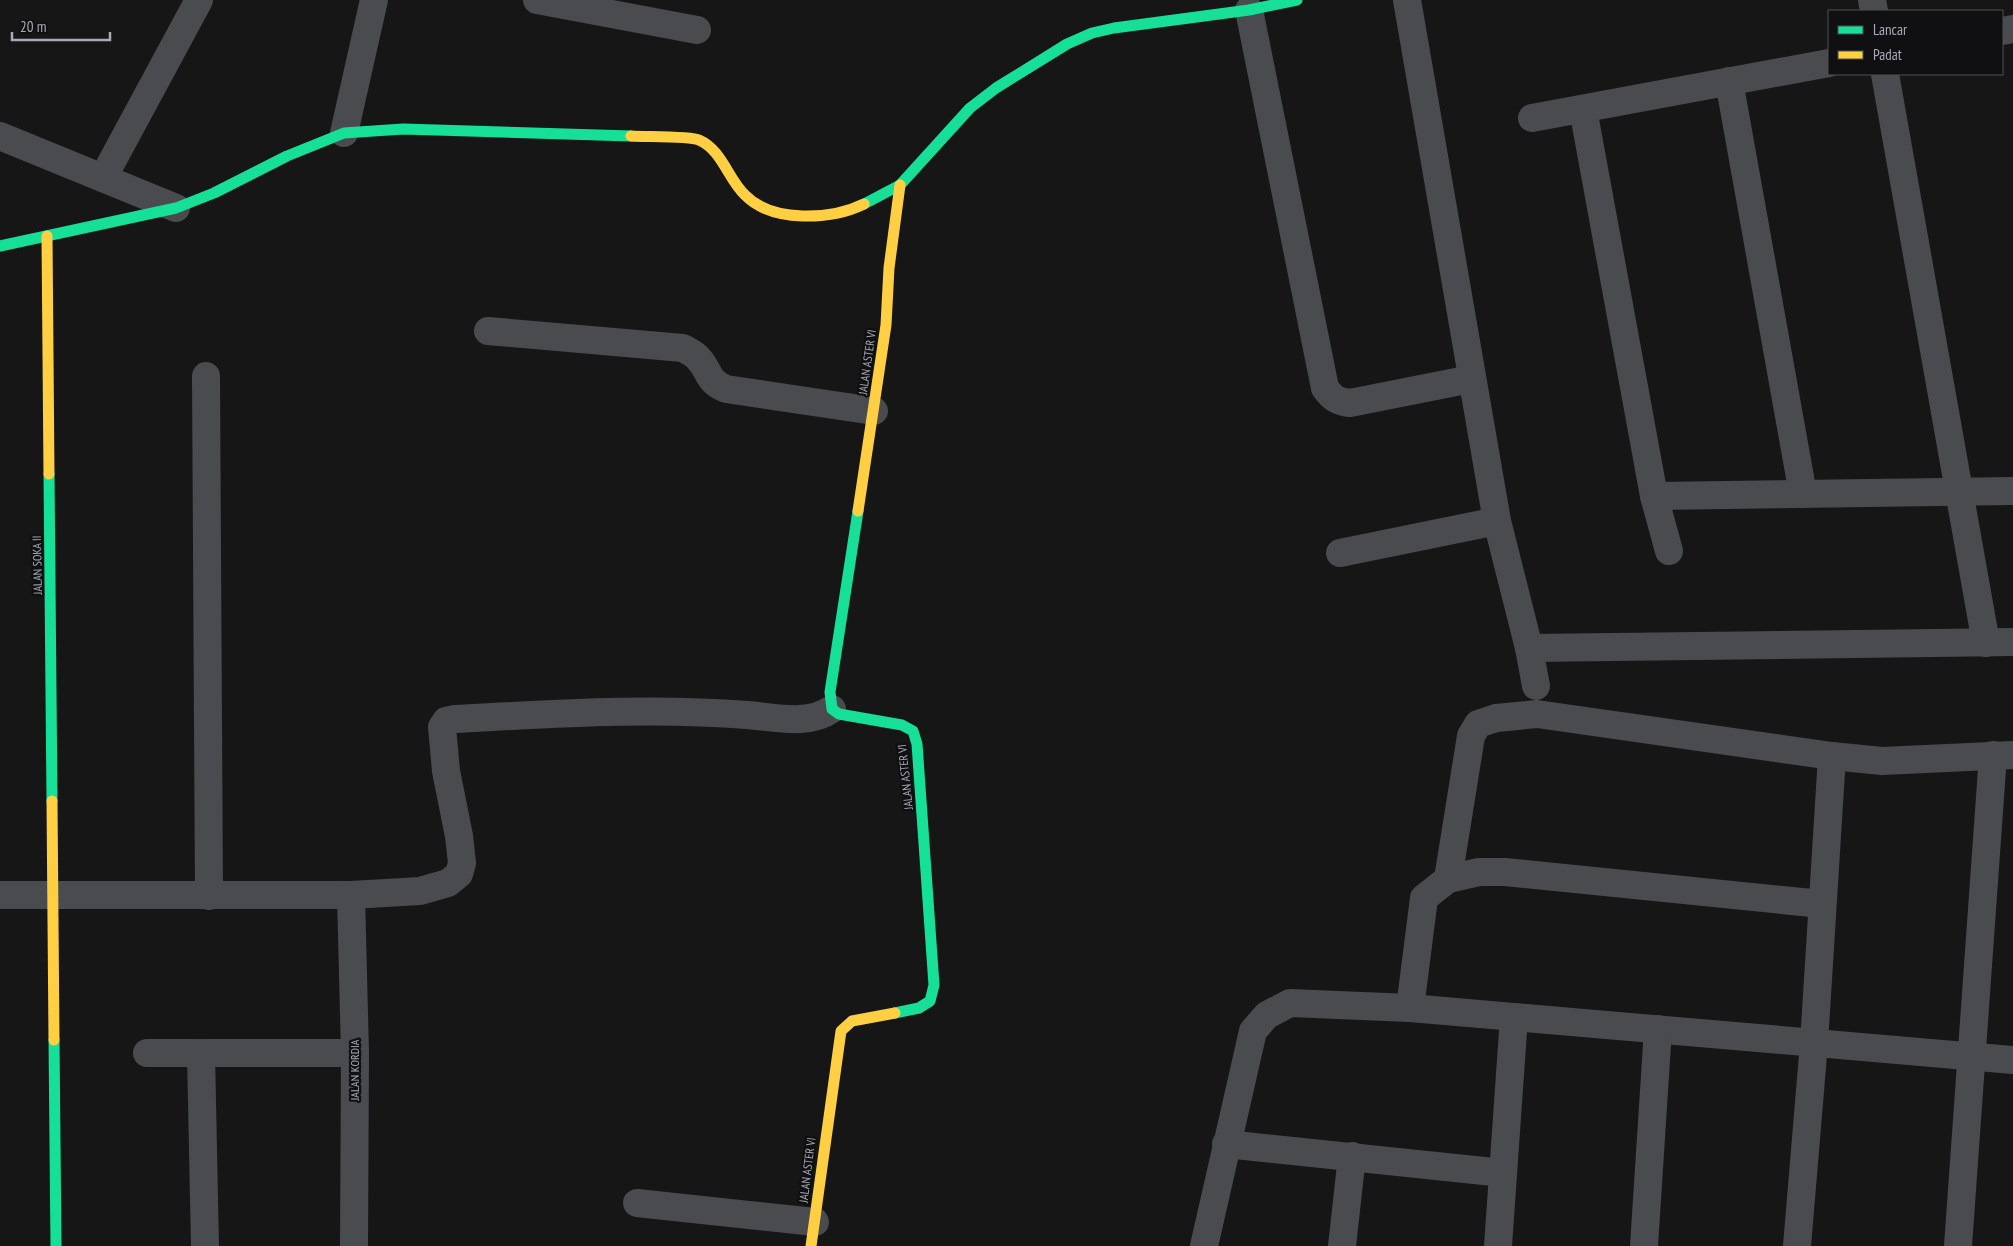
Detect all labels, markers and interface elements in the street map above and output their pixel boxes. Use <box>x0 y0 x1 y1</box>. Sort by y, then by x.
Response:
scale bar <box>12 10 110 42</box>
legend <box>1828 10 2003 75</box>
text: 20 m <box>20 17 46 36</box>
text: Lancar <box>1873 20 1908 39</box>
text: Padat <box>1873 45 1902 64</box>
street label: JALAN ASTER VI <box>855 328 879 397</box>
street label: JALAN SOKA II <box>29 535 45 596</box>
street label: JALAN ASTER VI <box>894 744 916 811</box>
street label: JALAN KORDIA <box>347 1039 362 1102</box>
street label: JALAN ASTER VI <box>795 1136 818 1204</box>

